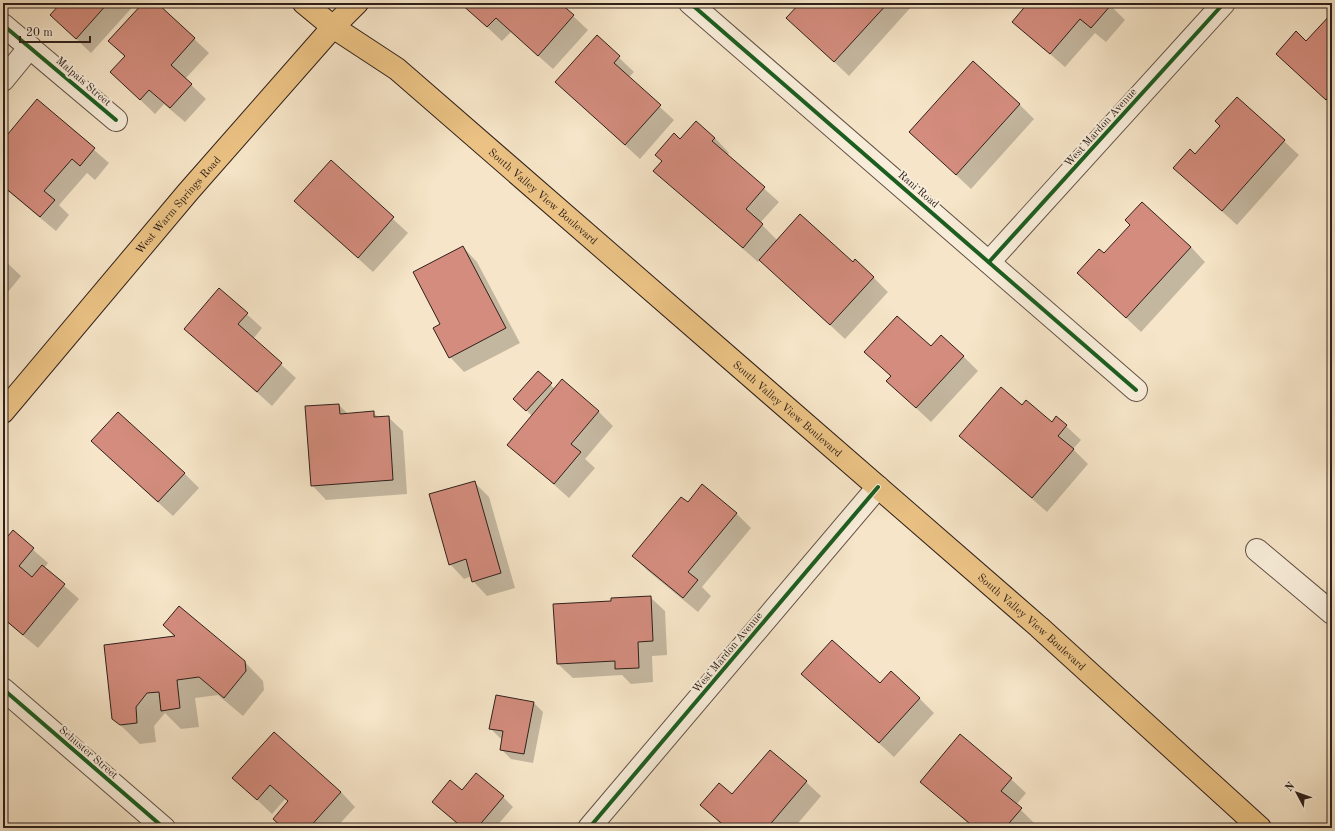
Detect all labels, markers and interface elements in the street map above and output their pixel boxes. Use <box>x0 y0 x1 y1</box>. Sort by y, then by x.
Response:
scale bar <box>20 18 90 44</box>
text: 20 m <box>26 27 53 39</box>
street label: Malpais Street <box>53 55 113 109</box>
street label: West Mardon Avenue <box>1063 87 1139 170</box>
street label: South Valley View Boulevard <box>486 147 599 248</box>
street label: West Warm Springs Road <box>134 155 224 257</box>
street label: Rani Road <box>896 170 941 211</box>
street label: South Valley View Boulevard <box>730 360 843 460</box>
street label: South Valley View Boulevard <box>975 572 1087 674</box>
street label: West Mardon Avenue <box>691 610 765 695</box>
street label: Schuster Street <box>57 725 120 782</box>
north arrow <box>1277 773 1317 813</box>
text: N <box>1284 780 1298 794</box>

